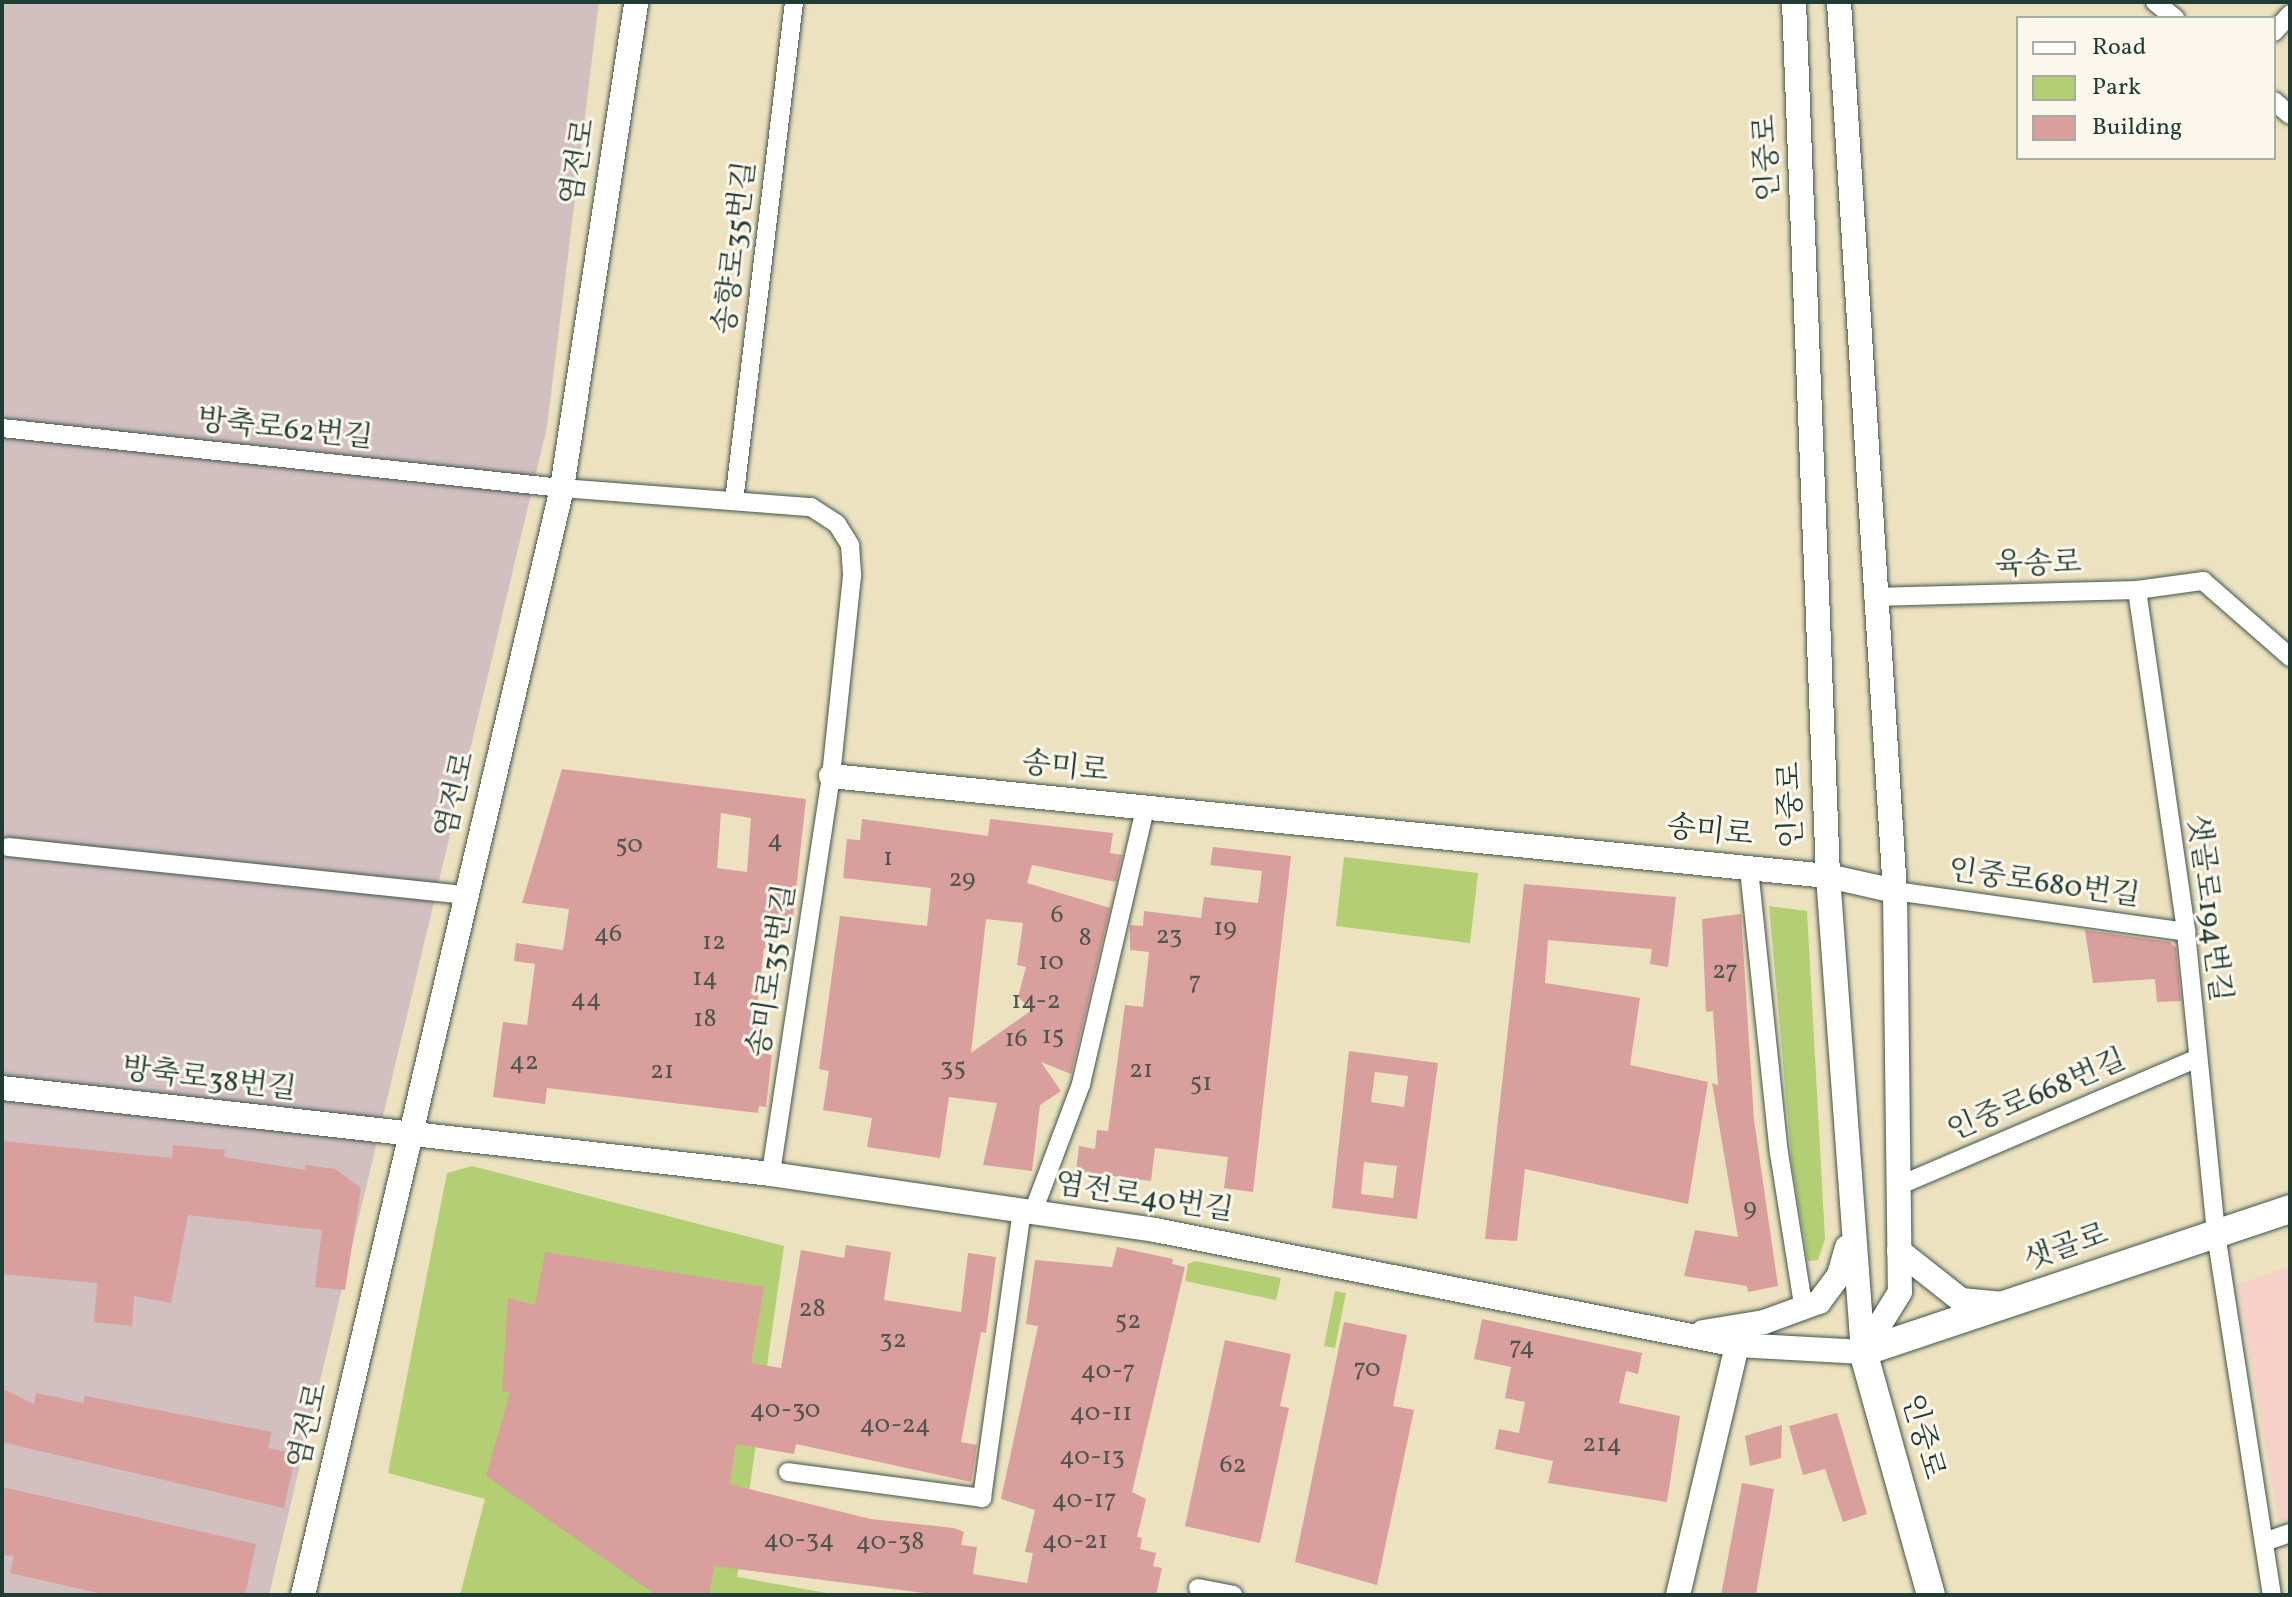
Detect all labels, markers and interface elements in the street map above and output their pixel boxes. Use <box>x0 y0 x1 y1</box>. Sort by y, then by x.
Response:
legend <box>2016 16 2276 160</box>
text: Road <box>2092 31 2146 65</box>
text: Park <box>2092 71 2141 105</box>
text: Building <box>2092 111 2182 145</box>
street label: 인중로 <box>1748 114 1788 202</box>
street label: 염전로 <box>554 116 604 208</box>
street label: 송향로35번길 <box>707 159 765 337</box>
street label: 방축로62번길 <box>196 403 374 457</box>
street label: 육송로 <box>1994 545 2082 585</box>
street label: 송미로 <box>1020 746 1110 790</box>
street label: 염전로 <box>429 749 483 841</box>
street label: 인중로 <box>1772 761 1812 849</box>
street label: 송미로 <box>1665 810 1755 854</box>
street label: 샛골로194번길 <box>2179 812 2237 1004</box>
house number: 4 <box>767 825 783 857</box>
house number: 50 <box>615 830 643 862</box>
house number: 1 <box>883 843 893 875</box>
street label: 인중로680번길 <box>1946 853 2142 915</box>
house number: 29 <box>948 864 976 896</box>
street label: 송미로35번길 <box>742 882 804 1060</box>
house number: 6 <box>1050 900 1064 932</box>
house number: 19 <box>1213 913 1237 945</box>
house number: 46 <box>594 919 622 951</box>
house number: 23 <box>1156 921 1182 953</box>
house number: 8 <box>1078 923 1092 955</box>
house number: 12 <box>702 927 726 959</box>
house number: 10 <box>1038 947 1064 979</box>
house number: 27 <box>1712 956 1738 988</box>
house number: 14 <box>692 963 718 995</box>
house number: 7 <box>1189 967 1201 999</box>
house number: 44 <box>570 984 602 1016</box>
house number: 14-2 <box>1011 986 1061 1018</box>
house number: 18 <box>693 1004 717 1036</box>
house number: 15 <box>1042 1021 1064 1053</box>
house number: 16 <box>1004 1024 1028 1056</box>
street label: 인중로668번길 <box>1942 1042 2132 1150</box>
house number: 42 <box>509 1047 539 1079</box>
street label: 방축로38번길 <box>120 1051 298 1109</box>
house number: 35 <box>940 1053 966 1085</box>
house number: 21 <box>1129 1055 1153 1087</box>
house number: 21 <box>650 1056 674 1088</box>
house number: 51 <box>1190 1068 1212 1100</box>
street label: 염전로40번길 <box>1052 1166 1236 1230</box>
house number: 9 <box>1743 1193 1757 1225</box>
street label: 샛골로 <box>2019 1217 2113 1279</box>
house number: 28 <box>798 1294 826 1326</box>
house number: 52 <box>1115 1306 1141 1338</box>
house number: 32 <box>879 1325 907 1357</box>
house number: 74 <box>1509 1332 1535 1364</box>
house number: 70 <box>1353 1354 1381 1386</box>
house number: 40-7 <box>1081 1356 1135 1388</box>
street label: 염전로 <box>282 1380 336 1472</box>
street label: 인중로 <box>1893 1390 1951 1484</box>
house number: 40-30 <box>750 1395 820 1427</box>
house number: 40-11 <box>1070 1398 1132 1430</box>
house number: 40-24 <box>859 1410 931 1442</box>
house number: 214 <box>1582 1429 1622 1461</box>
house number: 40-13 <box>1059 1442 1125 1474</box>
house number: 62 <box>1219 1450 1247 1482</box>
house number: 40-17 <box>1052 1485 1116 1517</box>
house number: 40-34 <box>763 1525 835 1557</box>
house number: 40-21 <box>1042 1526 1108 1558</box>
house number: 40-38 <box>856 1527 924 1559</box>

